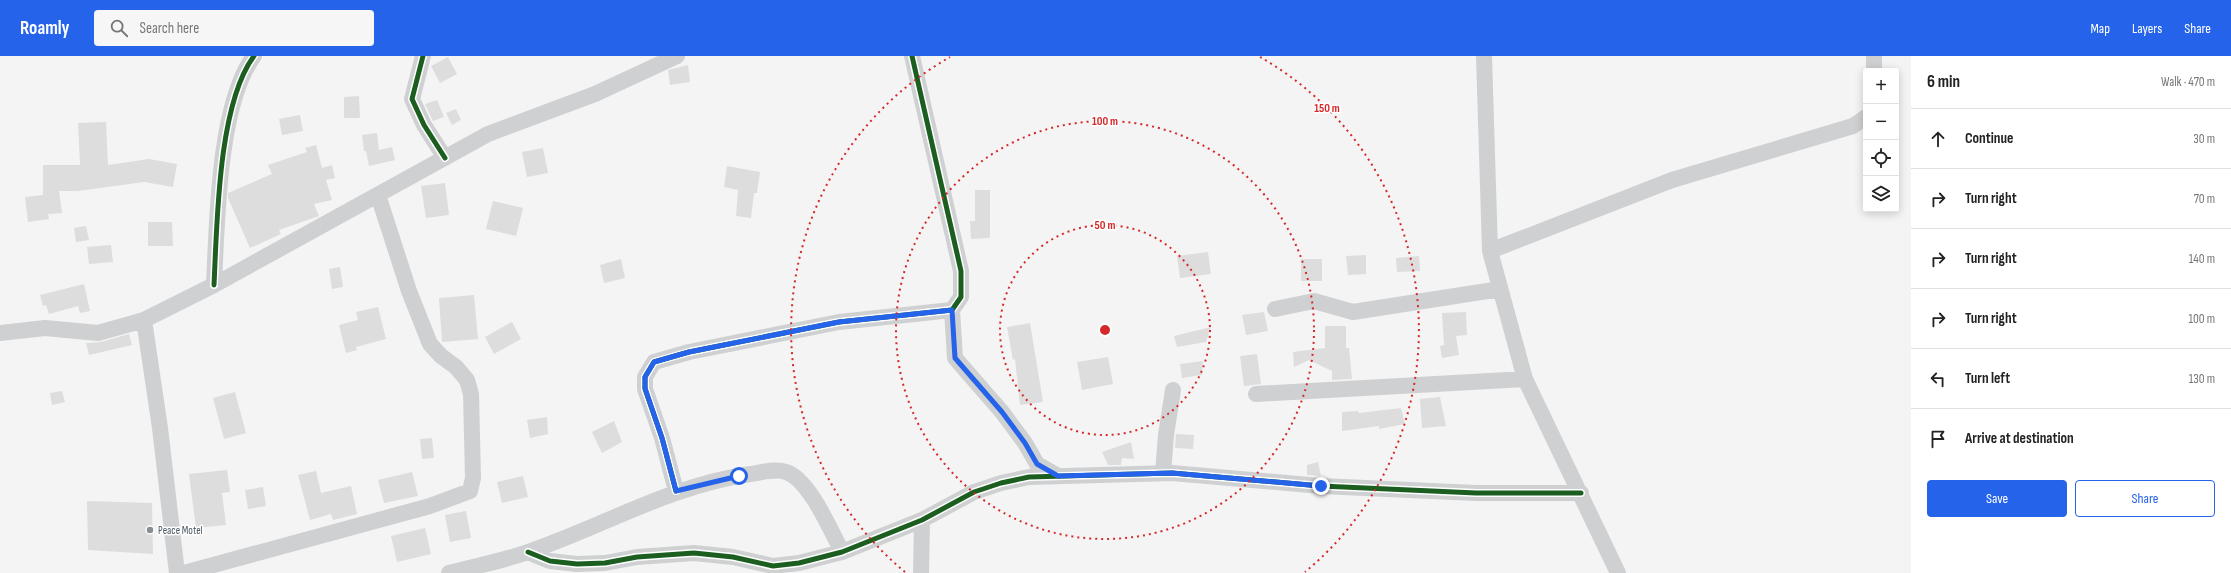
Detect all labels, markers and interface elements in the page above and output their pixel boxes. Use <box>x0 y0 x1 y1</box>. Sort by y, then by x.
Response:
search box <box>94 10 374 46</box>
text: Roamly <box>20 17 70 40</box>
icon: search <box>108 17 130 39</box>
text: Search here <box>140 19 199 38</box>
text: Map <box>2090 20 2110 37</box>
text: Layers <box>2132 20 2162 37</box>
text: Share <box>2184 20 2211 37</box>
map controls <box>1863 68 1899 212</box>
button: + <box>1863 68 1899 104</box>
text: 6 min <box>1927 72 1960 92</box>
text: Walk · 470 m <box>2161 74 2215 90</box>
text: 150 m <box>1314 101 1340 116</box>
button: − <box>1863 104 1899 140</box>
text: 100 m <box>1092 114 1118 129</box>
icon: ahead <box>1927 128 1949 150</box>
text: Continue <box>1965 129 2014 148</box>
text: 30 m <box>2193 131 2215 147</box>
button: locate <box>1863 140 1899 176</box>
button: layers <box>1863 176 1899 212</box>
icon: right <box>1927 188 1949 210</box>
text: Turn right <box>1965 189 2017 208</box>
text: 70 m <box>2194 191 2215 207</box>
text: 50 m <box>1095 218 1115 233</box>
icon: right <box>1927 248 1949 270</box>
text: Turn right <box>1965 249 2017 268</box>
text: 140 m <box>2189 251 2215 267</box>
icon: right <box>1927 308 1949 330</box>
text: Turn right <box>1965 309 2017 328</box>
text: 100 m <box>2188 311 2215 327</box>
centre of rings <box>1098 323 1112 337</box>
icon: left <box>1927 368 1949 390</box>
text: Turn left <box>1965 369 2010 388</box>
text: 130 m <box>2189 371 2215 387</box>
icon: arrive <box>1927 428 1949 450</box>
text: Arrive at destination <box>1965 429 2074 448</box>
route start <box>730 467 748 485</box>
route end <box>1312 477 1330 495</box>
button: Save <box>1927 480 2067 517</box>
button: Share <box>2075 480 2215 517</box>
place label: Peace Motel <box>158 524 203 537</box>
marker: Peace Motel <box>145 525 155 535</box>

